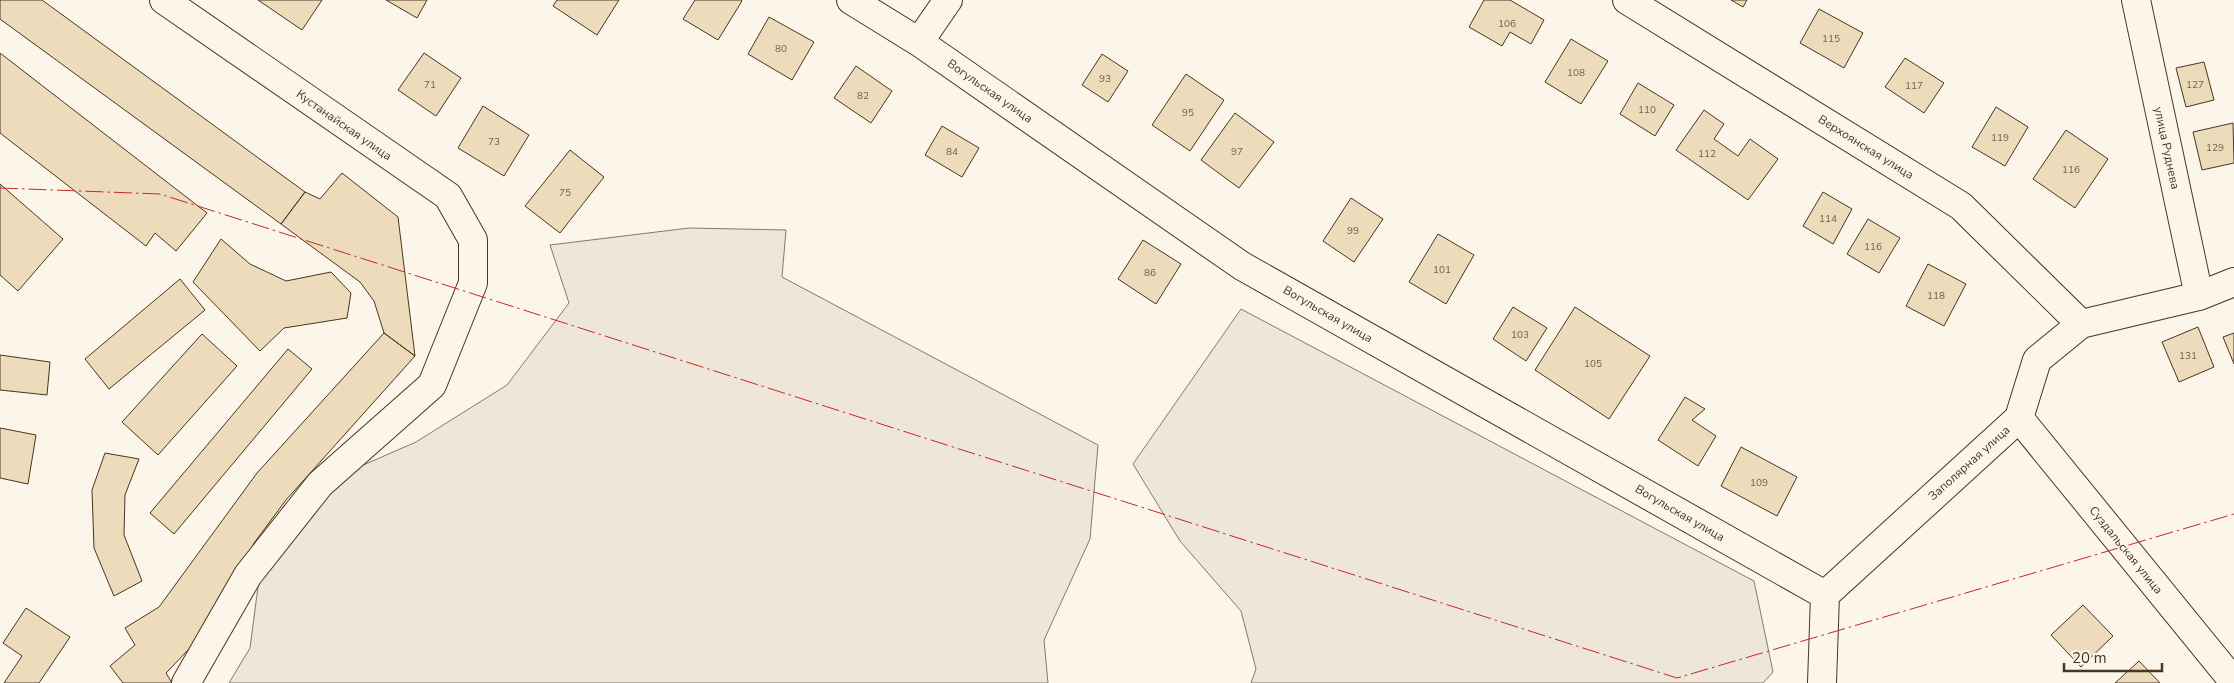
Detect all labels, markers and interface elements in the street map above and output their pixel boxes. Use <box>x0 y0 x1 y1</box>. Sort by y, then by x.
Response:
house number: 106 <box>1498 17 1516 31</box>
house number: 115 <box>1822 32 1840 46</box>
house number: 80 <box>775 42 787 56</box>
street label: Вогульская улица <box>944 56 1036 126</box>
house number: 108 <box>1567 66 1585 80</box>
house number: 93 <box>1099 72 1111 86</box>
house number: 71 <box>424 78 436 92</box>
house number: 127 <box>2186 78 2204 92</box>
house number: 117 <box>1905 79 1923 93</box>
street label: Кустанайская улица <box>293 86 395 164</box>
house number: 82 <box>857 89 869 103</box>
house number: 110 <box>1638 103 1656 117</box>
street label: улица Руднева <box>2150 105 2184 191</box>
house number: 95 <box>1182 106 1194 120</box>
street label: Верхоянская улица <box>1815 111 1917 183</box>
house number: 119 <box>1991 131 2009 145</box>
house number: 73 <box>488 135 500 149</box>
house number: 129 <box>2206 141 2224 155</box>
house number: 84 <box>946 145 958 159</box>
house number: 97 <box>1231 145 1243 159</box>
house number: 112 <box>1698 147 1716 161</box>
house number: 116 <box>2062 163 2080 177</box>
house number: 75 <box>559 186 571 200</box>
house number: 114 <box>1819 212 1837 226</box>
house number: 99 <box>1347 224 1359 238</box>
house number: 116 <box>1864 240 1882 254</box>
house number: 101 <box>1433 263 1451 277</box>
house number: 86 <box>1144 266 1156 280</box>
street label: Вогульская улица <box>1280 282 1376 346</box>
house number: 118 <box>1927 289 1945 303</box>
house number: 103 <box>1511 328 1529 342</box>
house number: 131 <box>2179 349 2197 363</box>
house number: 105 <box>1584 357 1602 371</box>
street label: Заполярная улица <box>1925 422 2013 504</box>
house number: 109 <box>1750 476 1768 490</box>
street label: Вогульская улица <box>1632 481 1728 545</box>
street label: Суздальская улица <box>2086 503 2166 597</box>
scale bar <box>2064 640 2162 672</box>
text: 20 m <box>2072 648 2107 668</box>

